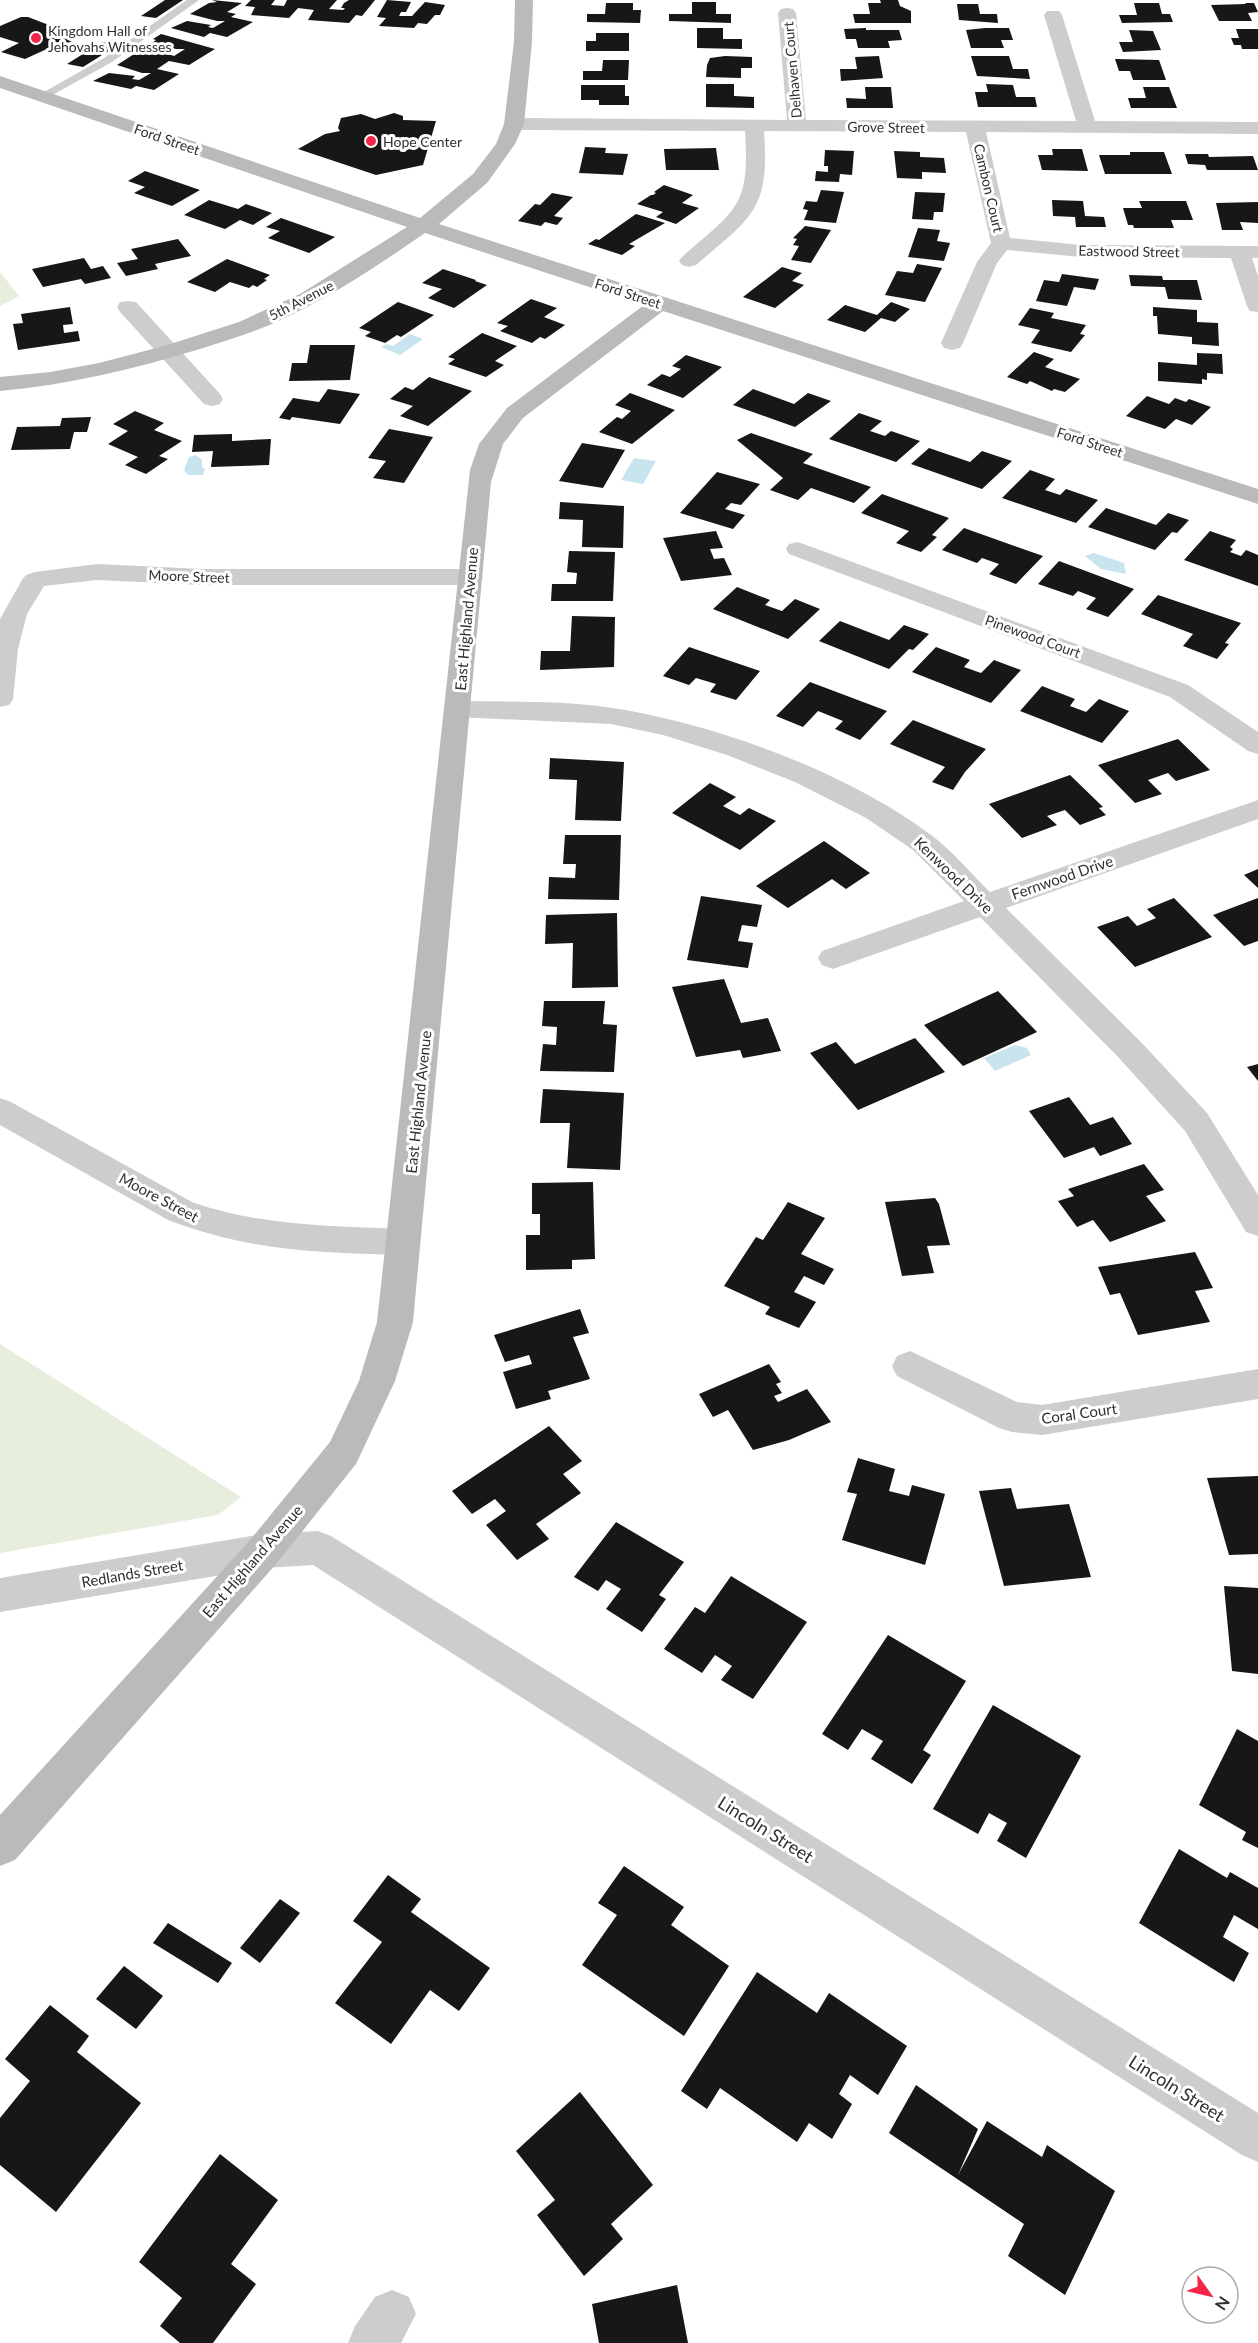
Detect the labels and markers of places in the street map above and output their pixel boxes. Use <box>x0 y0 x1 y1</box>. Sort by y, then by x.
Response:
place label: Kingdom Hall of Jehovahs Witnesses <box>48 22 172 55</box>
marker: Kingdom Hall of Jehovahs Witnesses <box>29 31 43 45</box>
place label: Hope Center <box>383 133 462 150</box>
marker: Hope Center <box>364 134 378 148</box>

